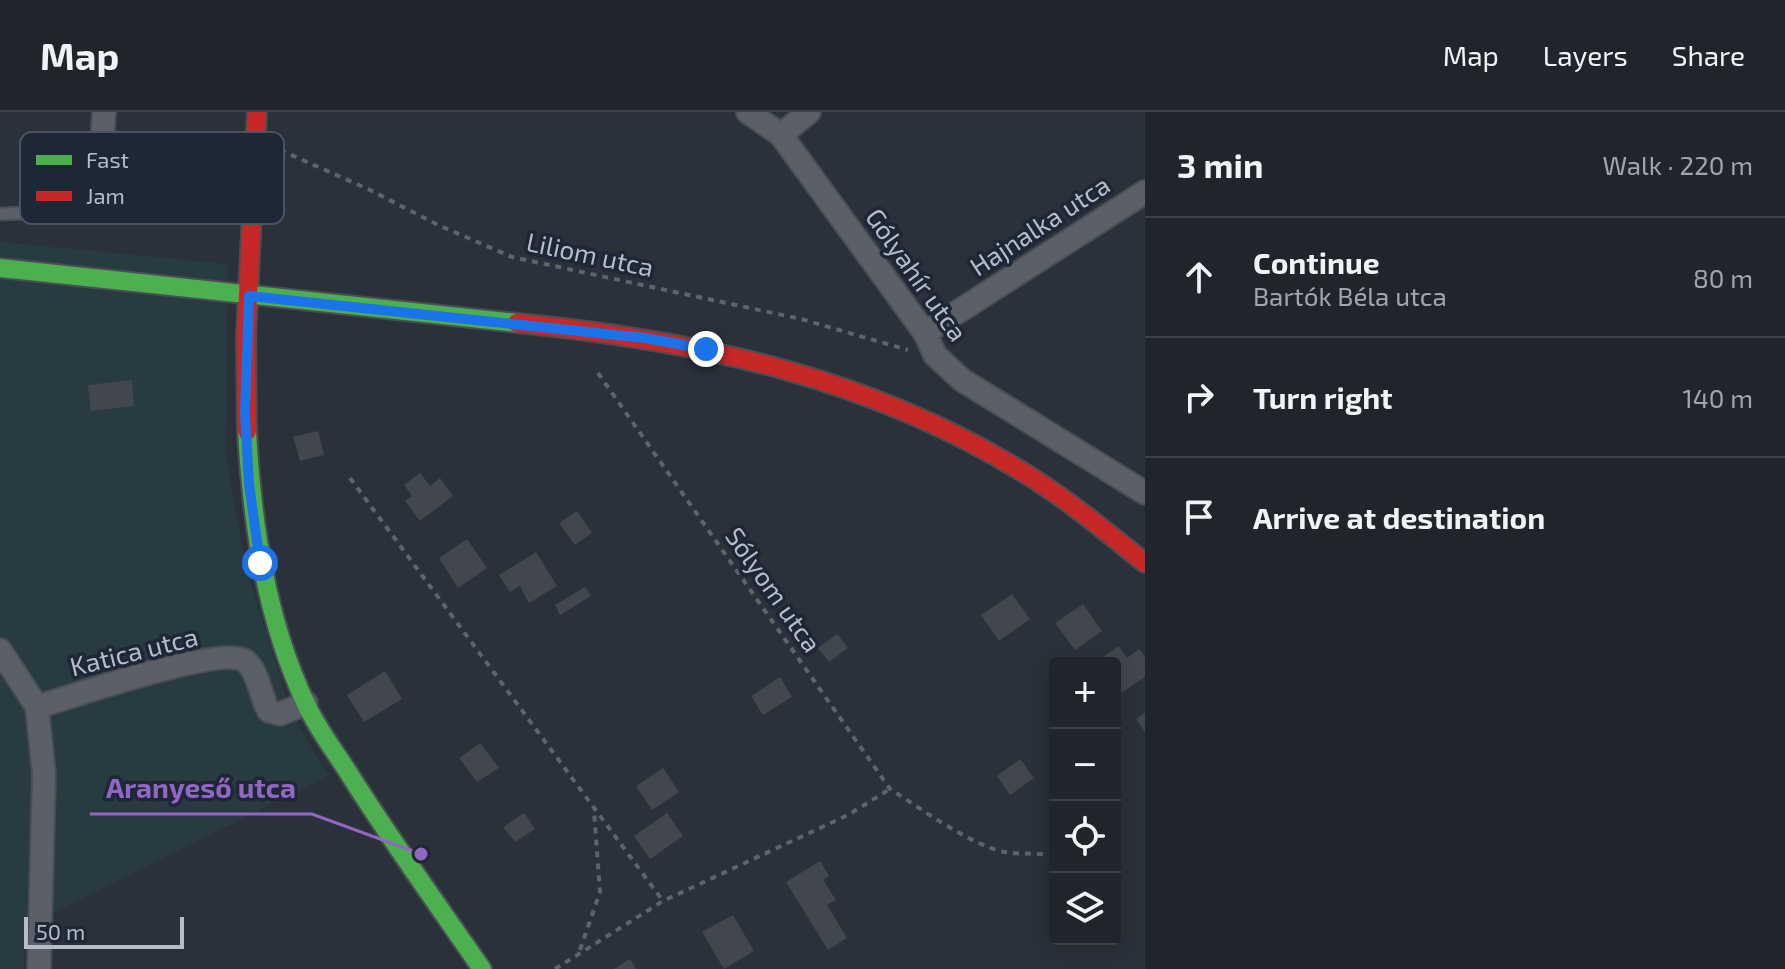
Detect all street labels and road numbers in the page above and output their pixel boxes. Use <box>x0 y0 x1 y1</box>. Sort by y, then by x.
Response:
street label: Hajnalka utca <box>964 168 1115 281</box>
street label: Gólyahír utca <box>860 202 974 347</box>
street label: Liliom utca <box>524 225 657 282</box>
street label: Sólyom utca <box>720 521 829 657</box>
street label: Katica utca <box>67 620 201 681</box>

